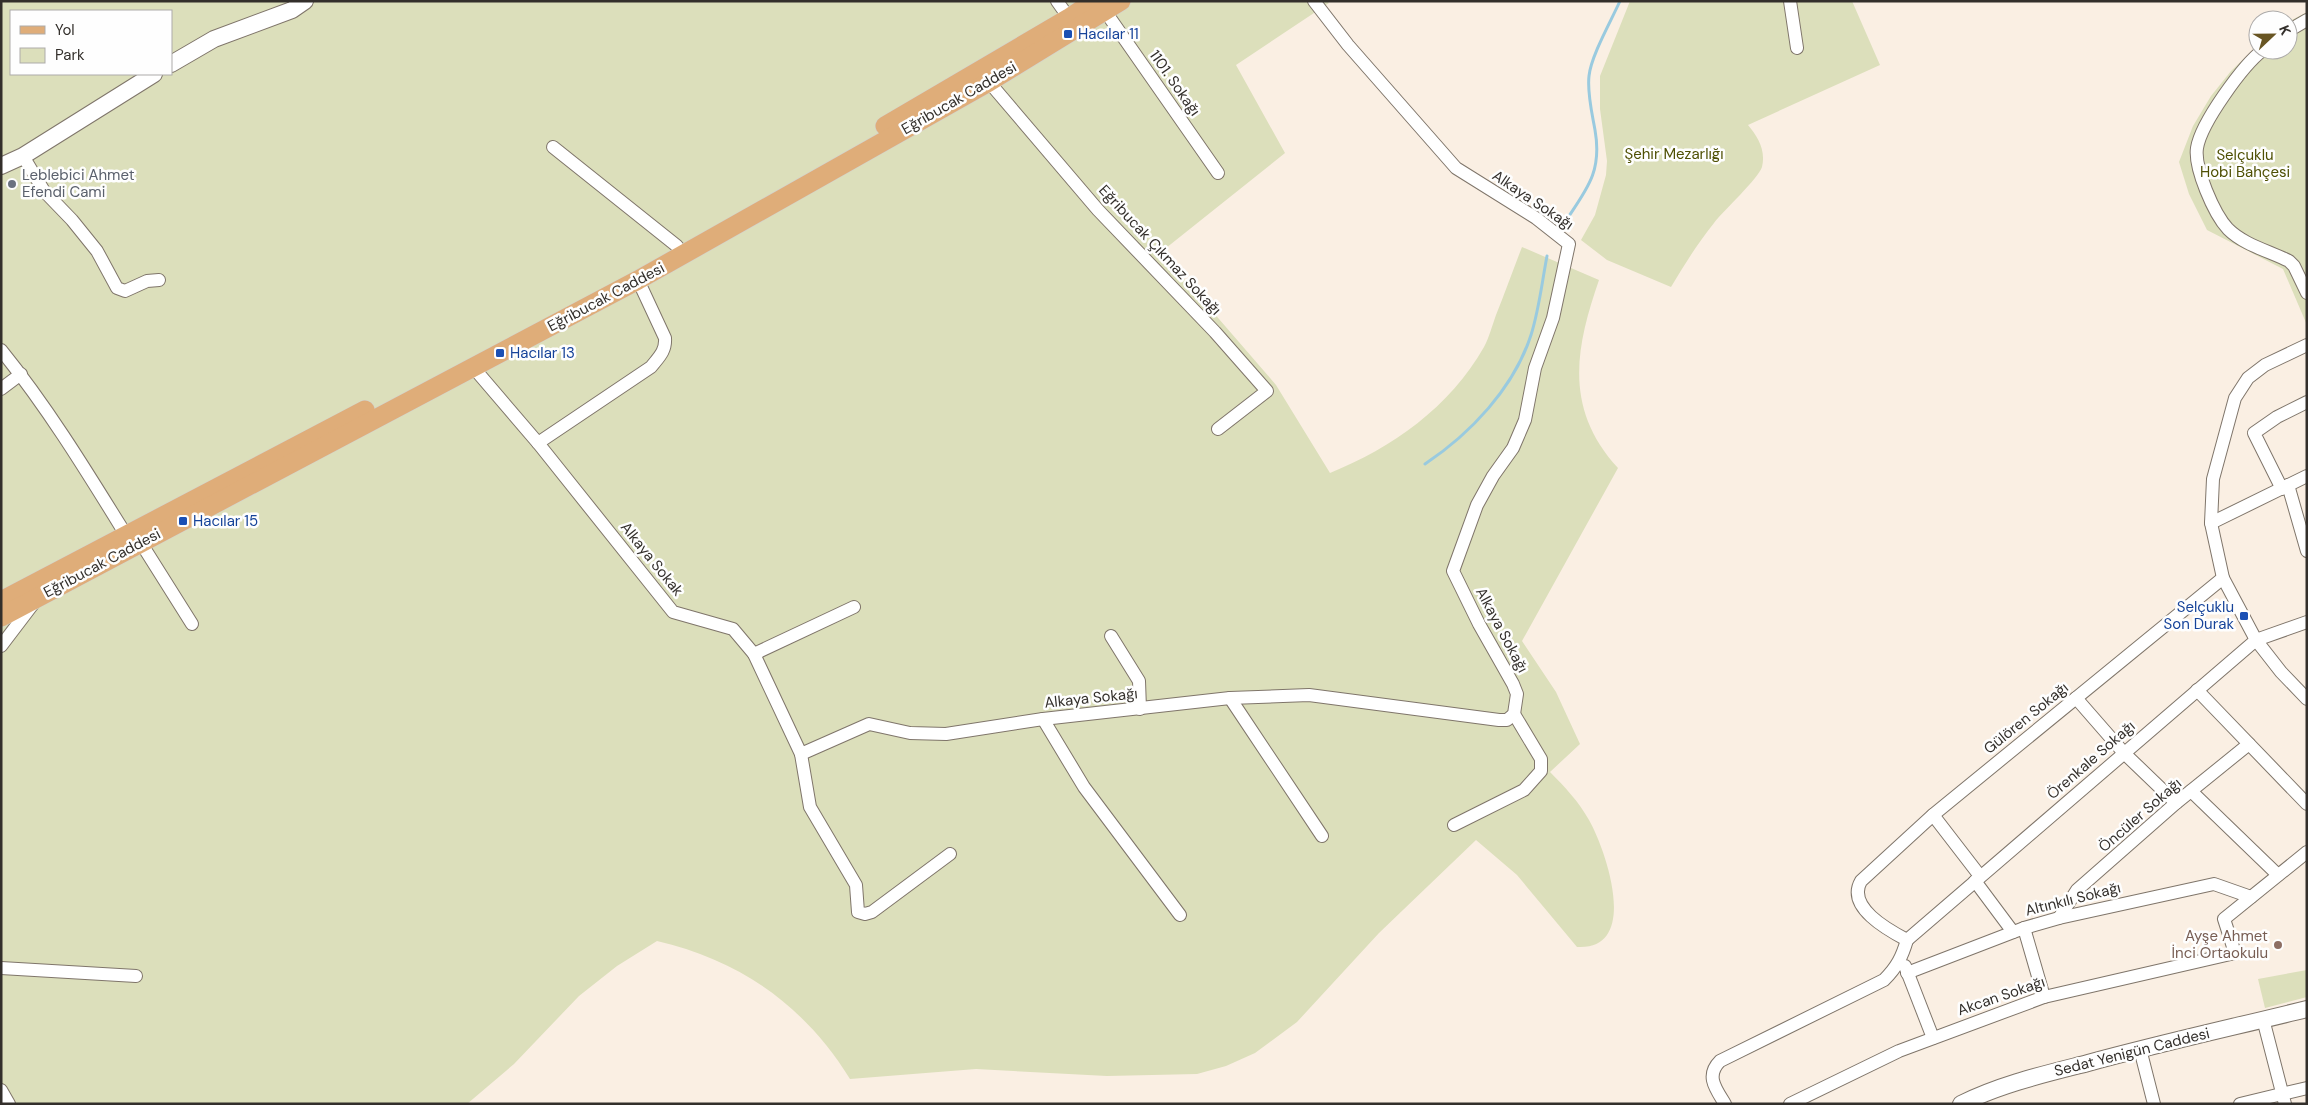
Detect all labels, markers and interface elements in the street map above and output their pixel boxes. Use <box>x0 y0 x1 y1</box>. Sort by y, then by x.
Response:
legend <box>10 10 172 75</box>
north arrow <box>2248 10 2298 60</box>
text: Yol <box>55 20 75 40</box>
text: K <box>2275 23 2295 38</box>
place label: Hacılar 11 <box>1078 24 1139 44</box>
marker: Hacılar 11 <box>1062 28 1074 40</box>
text: Park <box>55 45 85 65</box>
street label: 1101. Sokağı <box>1145 46 1205 120</box>
street label: Eğribucak Caddesi <box>898 57 1020 139</box>
park label: Şehir Mezarlığı <box>1624 144 1724 164</box>
park label: Selçuklu Hobi Bahçesi <box>2200 145 2290 182</box>
place label: Leblebici Ahmet Efendi Cami <box>22 165 135 202</box>
street label: Alkaya Sokağı <box>1489 165 1577 235</box>
marker: Leblebici Ahmet Efendi Cami <box>6 178 18 190</box>
street label: Eğribucak Çıkmaz Sokağı <box>1094 181 1226 319</box>
street label: Eğribucak Caddesi <box>544 258 668 336</box>
place label: Hacılar 13 <box>510 343 575 363</box>
marker: Hacılar 13 <box>494 347 506 359</box>
place label: Hacılar 15 <box>193 511 258 531</box>
marker: Hacılar 15 <box>177 515 189 527</box>
street label: Alkaya Sokak <box>616 518 688 600</box>
street label: Eğribucak Caddesi <box>40 524 164 602</box>
street label: Alkaya Sokağı <box>1471 584 1533 676</box>
place label: Selçuklu Son Durak <box>2164 597 2234 634</box>
marker: Selçuklu Son Durak <box>2238 610 2250 622</box>
street label: Gülören Sokağı <box>1979 678 2073 758</box>
street label: Alkaya Sokağı <box>1043 683 1139 713</box>
street label: Örenkale Sokağı <box>2043 716 2139 804</box>
street label: Öncüler Sokağı <box>2094 773 2186 857</box>
street label: Altınkılı Sokağı <box>2023 877 2123 921</box>
place label: Ayşe Ahmet İnci Ortaokulu <box>2172 926 2268 963</box>
marker: Ayşe Ahmet İnci Ortaokulu <box>2272 939 2284 951</box>
street label: Akcan Sokağı <box>1955 972 2047 1020</box>
street label: Sedat Yenigün Caddesi <box>2052 1023 2212 1081</box>

